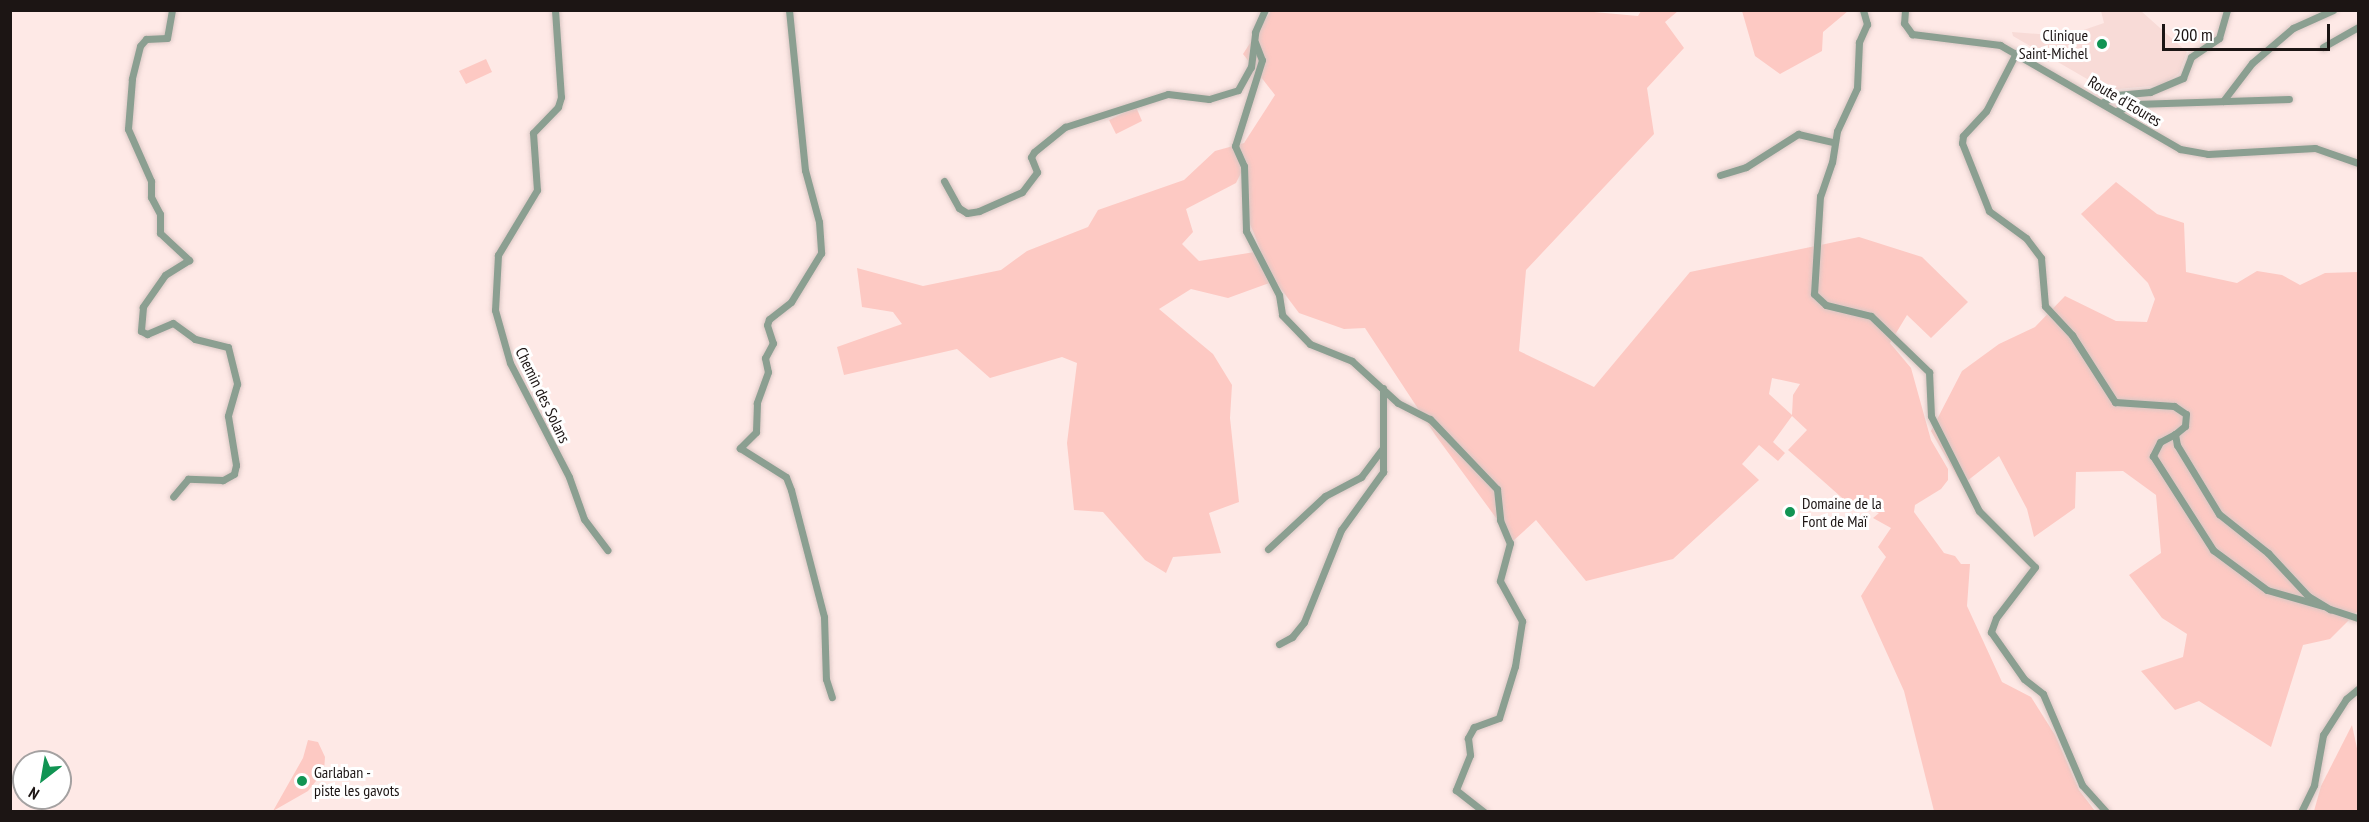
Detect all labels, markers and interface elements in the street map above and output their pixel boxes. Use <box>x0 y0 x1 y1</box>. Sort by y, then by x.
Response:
scale bar <box>2165 12 2333 50</box>
text: 200 m <box>2173 23 2213 46</box>
place label: Clinique Saint-Michel <box>2019 25 2088 63</box>
marker: Clinique Saint-Michel <box>2093 35 2111 53</box>
street label: Route d'Eoures <box>2085 72 2165 130</box>
street label: Chemin des Solans <box>512 344 574 446</box>
place label: Domaine de la Font de Maï <box>1802 493 1882 531</box>
marker: Domaine de la Font de Maï <box>1783 505 1797 519</box>
north arrow <box>12 750 72 810</box>
place label: Garlaban - piste les gavots <box>314 762 399 800</box>
marker: Garlaban - piste les gavots <box>295 774 309 788</box>
text: N <box>25 783 43 805</box>

